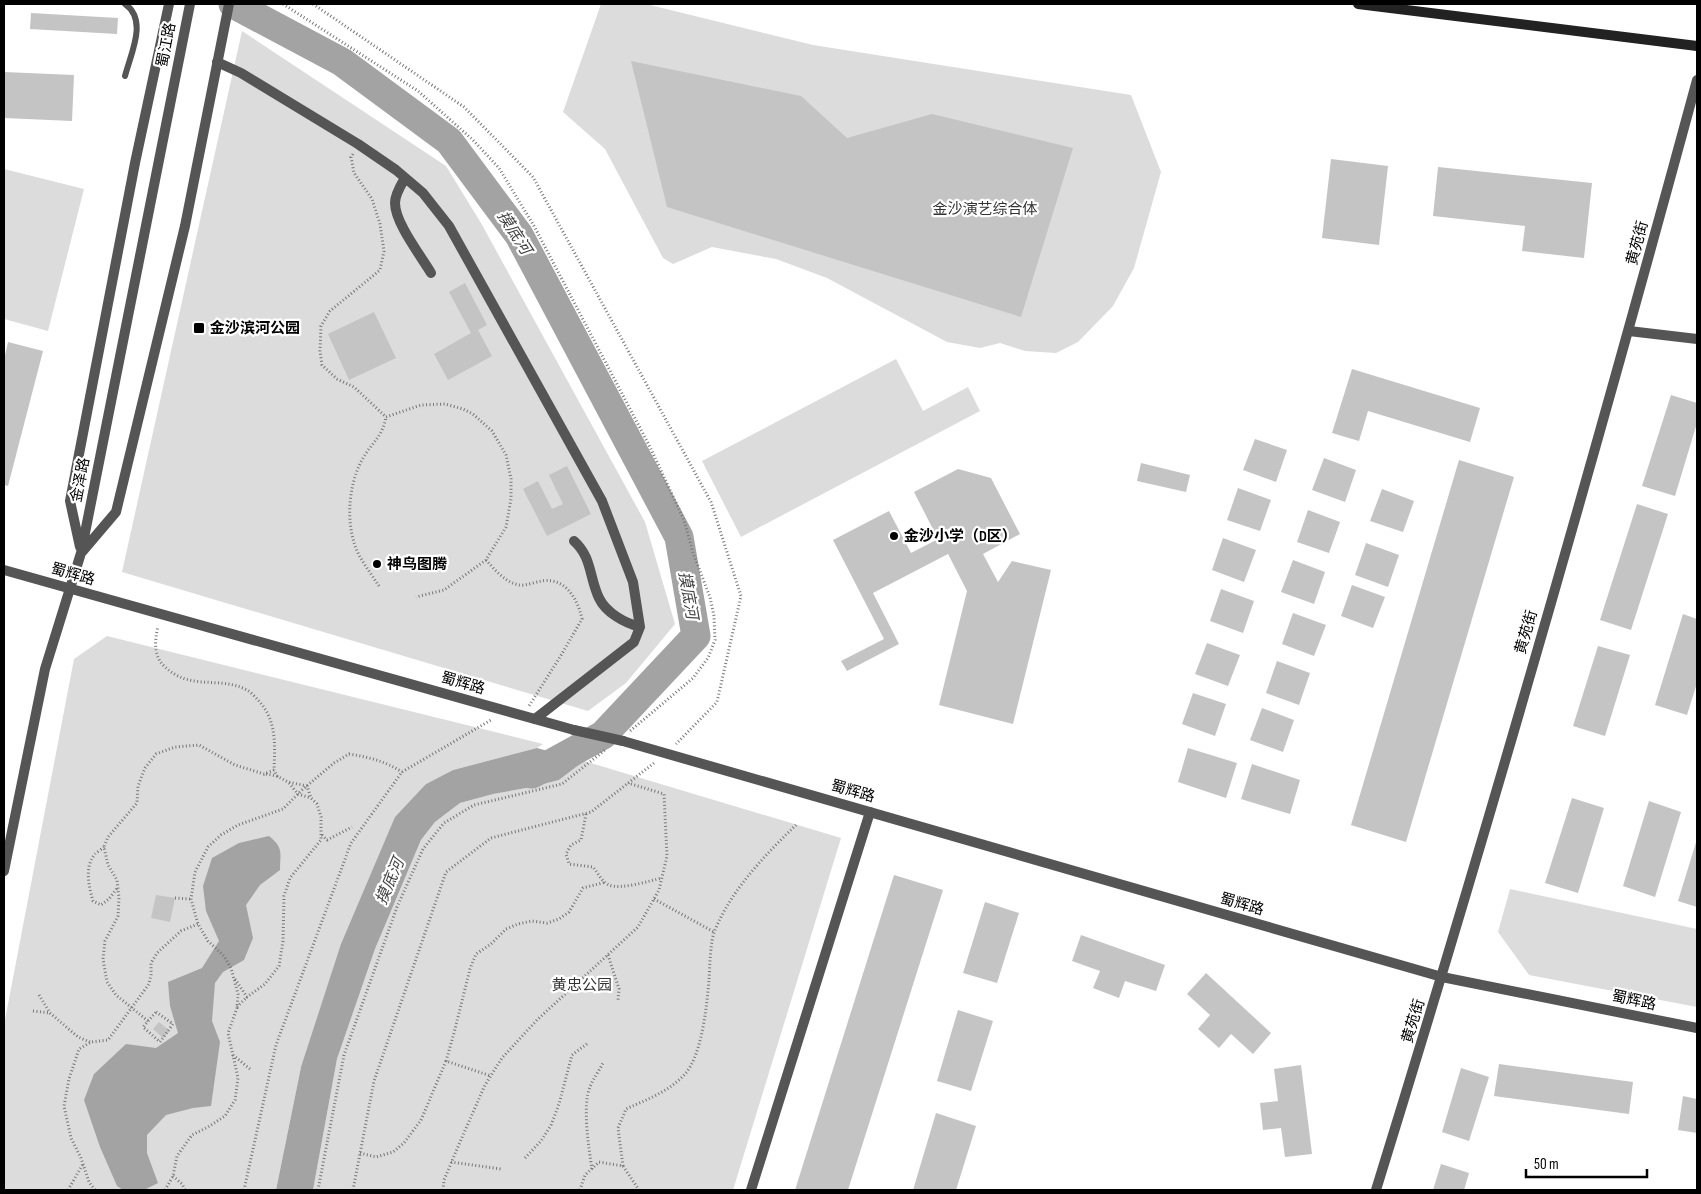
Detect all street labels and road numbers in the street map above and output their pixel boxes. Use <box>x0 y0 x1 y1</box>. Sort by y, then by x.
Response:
street label: 蜀江路 <box>153 21 180 69</box>
street label: 黄苑街 <box>1622 219 1652 267</box>
street label: 金泽路 <box>67 456 94 504</box>
street label: 蜀辉路 <box>49 559 97 590</box>
street label: 黄苑街 <box>1511 608 1542 656</box>
street label: 蜀辉路 <box>439 668 487 699</box>
street label: 蜀辉路 <box>829 776 877 807</box>
street label: 蜀辉路 <box>1218 889 1266 920</box>
street label: 蜀辉路 <box>1610 987 1658 1014</box>
street label: 黄苑街 <box>1398 997 1429 1045</box>

